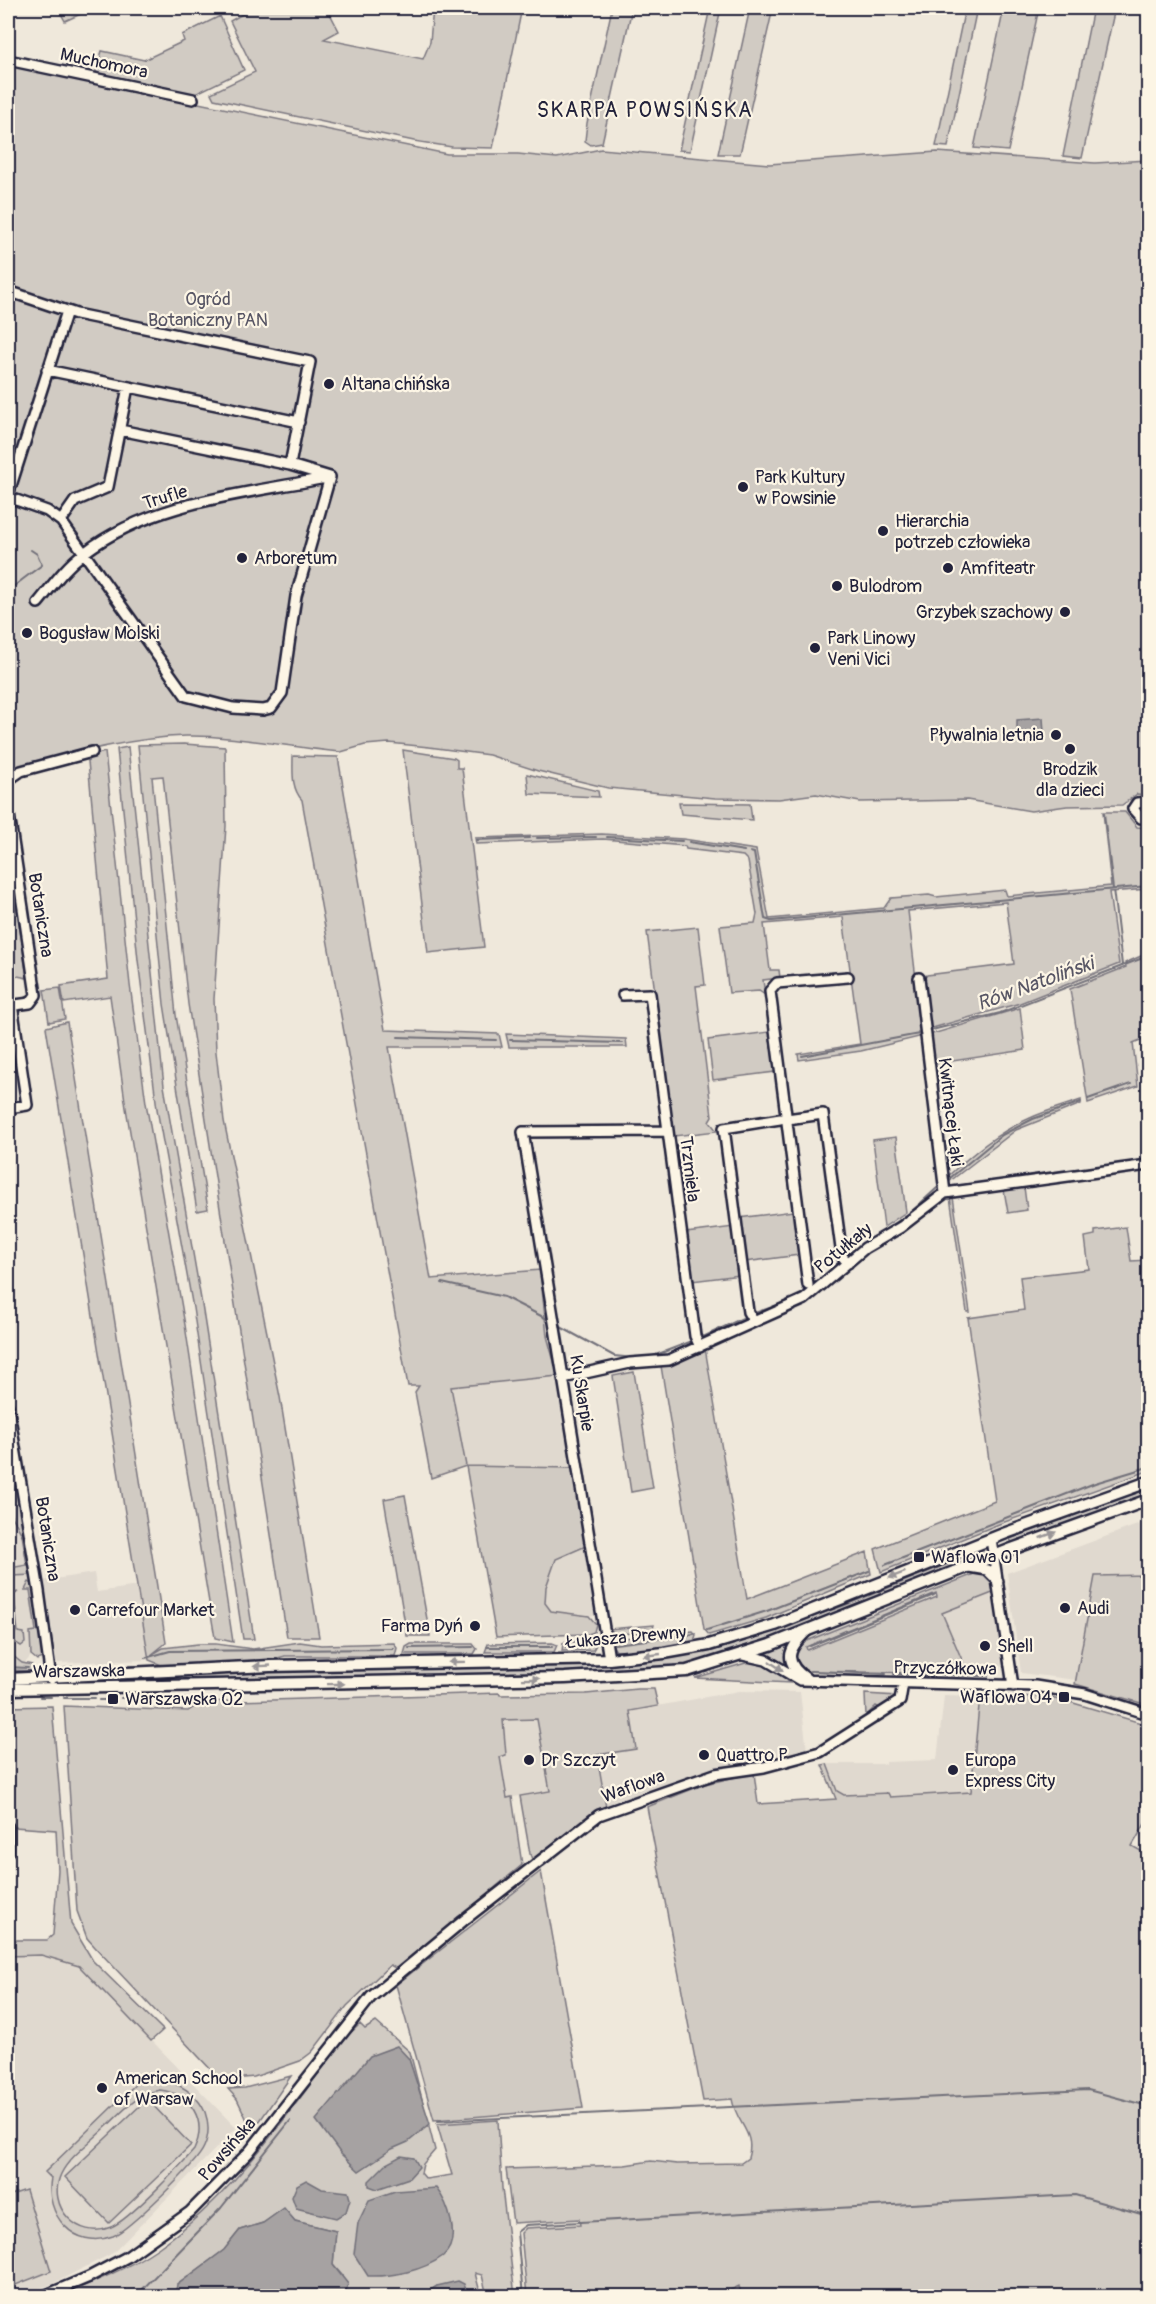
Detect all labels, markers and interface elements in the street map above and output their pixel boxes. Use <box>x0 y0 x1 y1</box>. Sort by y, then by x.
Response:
street label: Muchomora <box>58 43 150 84</box>
district label: SKARPA POWSIŃSKA <box>537 97 753 124</box>
park label: Ogród Botaniczny PAN <box>148 288 268 332</box>
place label: Altana chińska <box>341 373 450 396</box>
marker: Altana chińska <box>322 377 336 391</box>
place label: Park Kultury w Powsinie <box>755 466 845 510</box>
street label: Trufle <box>140 480 190 515</box>
marker: Park Kultury w Powsinie <box>736 480 750 494</box>
place label: Hierarchia potrzeb człowieka <box>895 510 1030 554</box>
marker: Hierarchia potrzeb człowieka <box>876 524 890 538</box>
place label: Arboretum <box>254 547 337 570</box>
marker: Arboretum <box>235 551 249 565</box>
place label: Amfiteatr <box>960 557 1036 580</box>
marker: Amfiteatr <box>941 561 955 575</box>
place label: Bulodrom <box>849 575 922 598</box>
marker: Bulodrom <box>830 579 844 593</box>
place label: Grzybek szachowy <box>916 601 1053 624</box>
marker: Grzybek szachowy <box>1058 605 1072 619</box>
place label: Bogusław Molski <box>39 622 160 645</box>
marker: Bogusław Molski <box>20 626 34 640</box>
place label: Park Linowy Veni Vici <box>827 627 916 671</box>
marker: Park Linowy Veni Vici <box>808 641 822 655</box>
place label: Pływalnia letnia <box>929 724 1044 747</box>
marker: Pływalnia letnia <box>1049 728 1063 742</box>
marker: Brodzik dla dzieci <box>1063 742 1077 756</box>
place label: Brodzik dla dzieci <box>1036 758 1104 802</box>
street label: Botaniczna <box>22 871 59 959</box>
water label: Rów Natoliński <box>974 950 1100 1016</box>
street label: Kwitnącej Łąki <box>932 1056 969 1168</box>
street label: Trzmiela <box>674 1135 705 1203</box>
street label: Potułkały <box>810 1218 877 1279</box>
street label: Ku Skarpie <box>564 1353 599 1433</box>
street label: Botaniczna <box>29 1495 66 1583</box>
one-way arrow <box>1040 1530 1058 1540</box>
place label: Waflowa 01 <box>931 1546 1020 1569</box>
marker: Waflowa 01 <box>912 1550 926 1564</box>
one-way arrow <box>888 1570 906 1580</box>
place label: Audi <box>1077 1597 1109 1620</box>
place label: Carrefour Market <box>87 1599 215 1622</box>
marker: Audi <box>1058 1601 1072 1615</box>
marker: Carrefour Market <box>68 1603 82 1617</box>
place label: Farma Dyń <box>381 1615 463 1638</box>
marker: Farma Dyń <box>468 1619 482 1633</box>
street label: Łukasza Drewny <box>564 1621 688 1654</box>
place label: Shell <box>997 1635 1033 1658</box>
marker: Shell <box>978 1639 992 1653</box>
one-way arrow <box>642 1650 661 1660</box>
street label: Przyczółkowa <box>893 1656 997 1681</box>
one-way arrow <box>447 1657 466 1667</box>
street label: Warszawska <box>33 1659 125 1684</box>
one-way arrow <box>768 1661 785 1672</box>
one-way arrow <box>252 1662 271 1671</box>
one-way arrow <box>521 1674 540 1684</box>
one-way arrow <box>326 1679 345 1688</box>
place label: Waflowa 04 <box>960 1686 1053 1709</box>
place label: Warszawska 02 <box>125 1688 243 1711</box>
marker: Waflowa 04 <box>1057 1690 1071 1704</box>
marker: Warszawska 02 <box>106 1692 120 1706</box>
place label: Quattro P <box>716 1744 788 1767</box>
marker: Quattro P <box>697 1748 711 1762</box>
place label: Dr Szczyt <box>541 1749 617 1772</box>
place label: Europa Express City <box>965 1749 1055 1793</box>
marker: Dr Szczyt <box>522 1753 536 1767</box>
marker: Europa Express City <box>946 1763 960 1777</box>
street label: Waflowa <box>599 1764 668 1808</box>
place label: American School of Warsaw <box>114 2067 243 2111</box>
marker: American School of Warsaw <box>95 2081 109 2095</box>
street label: Powsińska <box>193 2113 261 2186</box>

